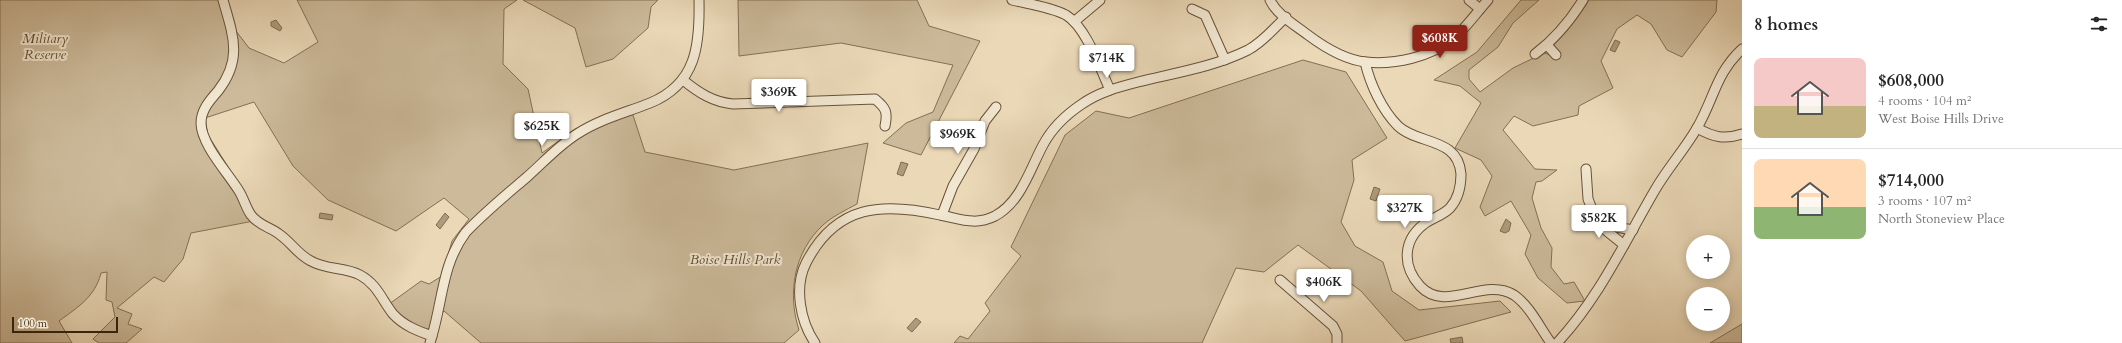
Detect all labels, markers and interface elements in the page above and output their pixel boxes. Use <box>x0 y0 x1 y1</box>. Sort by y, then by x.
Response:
text: 8 homes <box>1754 13 1818 36</box>
icon: filters <box>2088 13 2110 35</box>
pin: $608K <box>1412 25 1468 59</box>
park label: Military Reserve <box>22 29 68 64</box>
text: $608K <box>1421 29 1459 47</box>
pin: $714K <box>1079 45 1135 79</box>
text: $714K <box>1088 49 1126 67</box>
text: $608,000 <box>1878 69 1944 92</box>
icon: home <box>1786 74 1834 122</box>
pin: $369K <box>751 79 807 113</box>
text: $369K <box>760 83 798 101</box>
text: 4 rooms · 104 m² <box>1878 92 1971 110</box>
text: West Boise Hills Drive <box>1878 110 2004 128</box>
pin: $625K <box>514 113 570 147</box>
text: $625K <box>523 117 561 135</box>
pin: $969K <box>930 121 986 155</box>
text: $969K <box>939 125 977 143</box>
text: $714,000 <box>1878 169 1944 192</box>
icon: home <box>1786 175 1834 223</box>
text: 3 rooms · 107 m² <box>1878 192 1971 210</box>
pin: $327K <box>1377 195 1433 229</box>
text: $327K <box>1386 199 1424 217</box>
pin: $582K <box>1571 205 1627 239</box>
text: $582K <box>1580 209 1618 227</box>
text: North Stoneview Place <box>1878 210 2005 228</box>
map controls <box>1686 235 1730 331</box>
button: + <box>1686 235 1730 279</box>
park label: Boise Hills Park <box>690 250 780 269</box>
pin: $406K <box>1296 269 1352 303</box>
text: $406K <box>1305 273 1343 291</box>
button: − <box>1686 287 1730 331</box>
scale bar <box>12 315 118 334</box>
text: 100 m <box>18 316 47 331</box>

